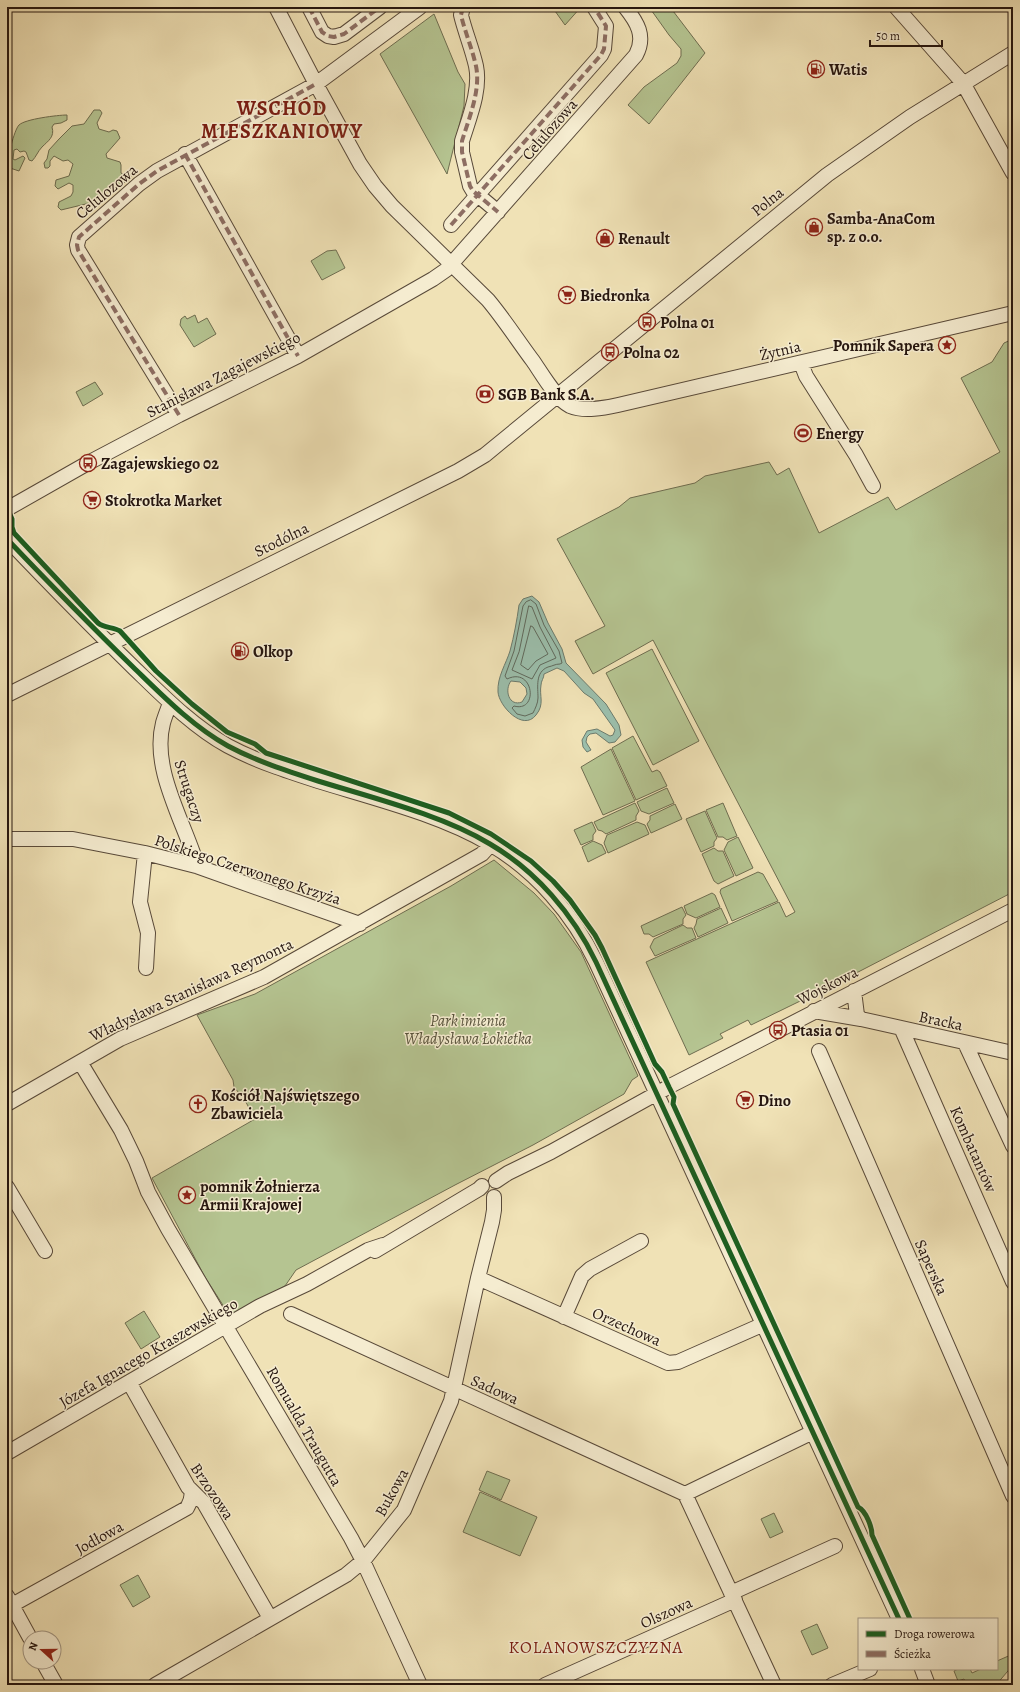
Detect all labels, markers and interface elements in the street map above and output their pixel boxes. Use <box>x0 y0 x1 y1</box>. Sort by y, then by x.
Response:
scale bar <box>870 22 942 48</box>
text: 50 m <box>876 28 900 44</box>
fuel station icon: Watis <box>806 59 826 79</box>
place label: Watis <box>828 59 868 81</box>
street label: Celulozowa <box>517 94 583 165</box>
district label: WSCHÓD MIESZKANIOWY <box>201 95 363 145</box>
street label: Celulozowa <box>71 159 143 224</box>
street label: Polna <box>747 182 789 222</box>
place label: Samba-AnaCom sp. z o.o. <box>827 208 936 248</box>
shop icon: Samba-AnaCom sp. z o.o. <box>804 217 824 237</box>
shop icon: Renault <box>595 228 615 248</box>
place label: Renault <box>618 228 671 250</box>
supermarket icon: Biedronka <box>557 285 577 305</box>
place label: Biedronka <box>580 285 650 307</box>
bus stop icon: Polna 01 <box>637 312 657 332</box>
place label: Polna 01 <box>660 312 715 334</box>
street label: Stanisława Zagajewskiego <box>143 326 304 423</box>
street label: Żytnia <box>757 335 804 366</box>
place label: Pomnik Sapera <box>833 335 934 357</box>
place icon: Pomnik Sapera <box>937 335 957 355</box>
bus stop icon: Polna 02 <box>600 342 620 362</box>
place label: Polna 02 <box>623 342 680 364</box>
bank icon: SGB Bank S.A. <box>475 384 495 404</box>
place label: SGB Bank S.A. <box>498 384 595 406</box>
sports icon: Energy <box>793 423 813 443</box>
place label: Energy <box>816 423 864 445</box>
bus stop icon: Zagajewskiego 02 <box>78 453 98 473</box>
place label: Zagajewskiego 02 <box>101 453 219 475</box>
supermarket icon: Stokrotka Market <box>82 490 102 510</box>
place label: Stokrotka Market <box>105 490 223 512</box>
street label: Stodólna <box>250 517 313 563</box>
fuel station icon: Olkop <box>230 641 250 661</box>
place label: Olkop <box>253 641 293 663</box>
street label: Strugaczy <box>169 757 210 826</box>
street label: Polskiego Czerwonego Krzyża <box>152 829 344 911</box>
street label: Władysława Stanisława Reymonta <box>85 933 297 1047</box>
street label: Wojskowa <box>792 961 862 1011</box>
street label: Bracka <box>917 1006 965 1036</box>
park label: Park imienia Władysława Łokietka <box>404 1010 532 1050</box>
bus stop icon: Ptasia 01 <box>768 1020 788 1040</box>
place label: Ptasia 01 <box>791 1020 849 1042</box>
place label: Kościół Najświętszego Zbawiciela <box>211 1085 360 1125</box>
supermarket icon: Dino <box>735 1090 755 1110</box>
place label: Dino <box>758 1090 791 1112</box>
church icon: Kościół Najświętszego Zbawiciela <box>188 1094 208 1114</box>
street label: Kombatantów <box>944 1103 1002 1197</box>
place label: pomnik Żołnierza Armii Krajowej <box>199 1176 320 1216</box>
place icon: pomnik Żołnierza Armii Krajowej <box>177 1185 197 1205</box>
street label: Saperska <box>909 1236 953 1299</box>
street label: Józefa Ignacego Kraszewskiego <box>55 1293 242 1413</box>
street label: Orzechowa <box>589 1302 665 1352</box>
street label: Romualda Traugutta <box>261 1363 348 1491</box>
street label: Sadowa <box>467 1370 523 1410</box>
street label: Brzozowa <box>185 1459 240 1525</box>
street label: Bukowa <box>370 1464 414 1521</box>
street label: Jodłowa <box>72 1515 128 1560</box>
street label: Olszowa <box>637 1591 696 1634</box>
legend <box>858 1618 998 1670</box>
text: Droga rowerowa <box>894 1626 975 1642</box>
north arrow <box>22 1630 62 1670</box>
district label: KOLANOWSZCZYZNA <box>509 1636 684 1659</box>
text: N <box>25 1640 42 1653</box>
text: Ścieżka <box>894 1646 931 1662</box>

